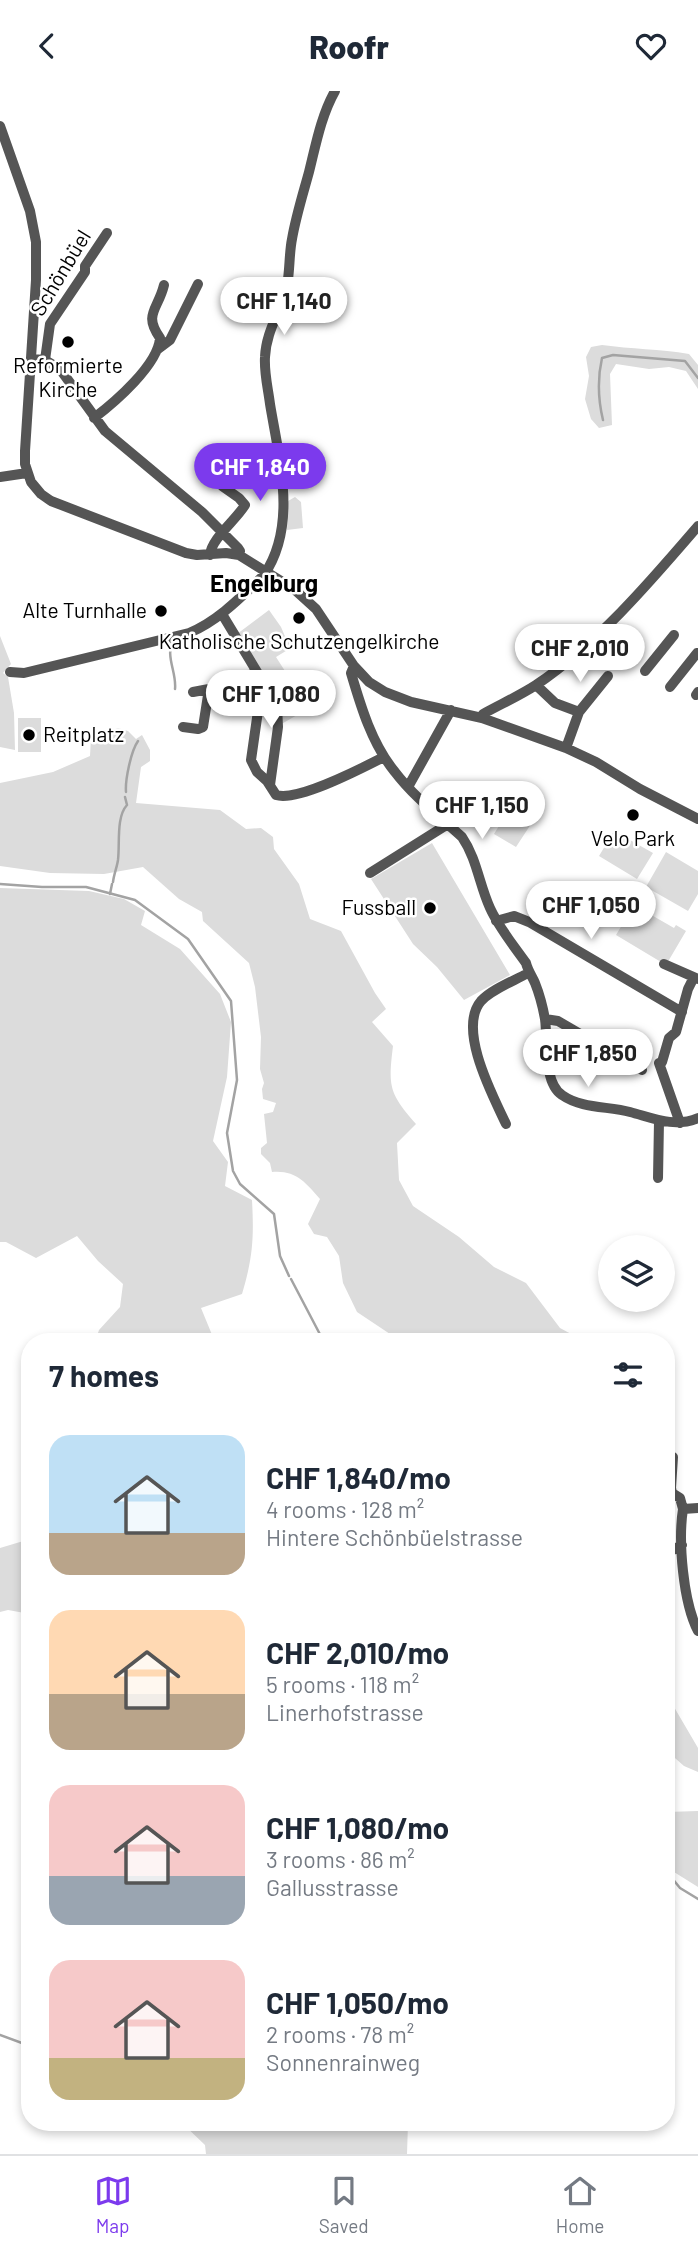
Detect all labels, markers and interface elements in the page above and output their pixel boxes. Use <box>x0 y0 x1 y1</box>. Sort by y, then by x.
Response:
icon: back <box>28 27 66 65</box>
text: Roofr <box>309 27 389 65</box>
icon: heart <box>632 27 670 65</box>
street label: Schönbüel <box>24 225 95 320</box>
pin: CHF 1,140 <box>204 278 364 337</box>
text: CHF 1,140 <box>236 286 332 314</box>
marker: Reformierte Kirche <box>60 334 76 350</box>
place label: Reformierte Kirche <box>13 352 123 401</box>
pin: CHF 1,840 <box>180 443 340 503</box>
text: CHF 1,840 <box>210 452 310 480</box>
district label: Engelburg <box>210 568 318 597</box>
place label: Alte Turnhalle <box>23 597 147 622</box>
marker: Alte Turnhalle <box>153 603 169 619</box>
marker: Katholische Schutzengelkirche <box>291 610 307 626</box>
pin: CHF 2,010 <box>500 625 660 684</box>
place label: Katholische Schutzengelkirche <box>159 628 439 653</box>
text: CHF 2,010 <box>531 633 629 661</box>
pin: CHF 1,080 <box>191 671 351 730</box>
text: CHF 1,080 <box>222 679 320 707</box>
place label: Reitplatz <box>43 721 124 746</box>
marker: Reitplatz <box>21 727 37 743</box>
pin: CHF 1,150 <box>402 781 562 841</box>
text: CHF 1,150 <box>435 790 529 818</box>
marker: Velo Park <box>625 807 641 823</box>
place label: Velo Park <box>591 825 675 850</box>
pin: CHF 1,050 <box>511 881 671 941</box>
text: CHF 1,050 <box>542 890 640 918</box>
place label: Fussball <box>341 894 416 919</box>
marker: Fussball <box>422 900 438 916</box>
pin: CHF 1,850 <box>508 1030 668 1089</box>
text: CHF 1,850 <box>539 1038 637 1066</box>
map controls <box>598 1235 675 1312</box>
button: layers <box>598 1235 675 1312</box>
icon: filters <box>609 1356 647 1394</box>
text: 7 homes <box>49 1357 159 1393</box>
text: CHF 1,840/mo <box>266 1459 451 1495</box>
icon: home <box>105 1463 189 1547</box>
text: 4 rooms · 128 m² <box>266 1495 424 1523</box>
text: Hintere Schönbüelstrasse <box>266 1523 523 1551</box>
text: CHF 2,010/mo <box>266 1634 449 1670</box>
icon: home <box>105 1638 189 1722</box>
text: 5 rooms · 118 m² <box>266 1670 419 1698</box>
text: Linerhofstrasse <box>266 1698 424 1726</box>
text: CHF 1,080/mo <box>266 1809 449 1845</box>
icon: home <box>105 1813 189 1897</box>
text: 3 rooms · 86 m² <box>266 1845 415 1873</box>
text: Gallusstrasse <box>266 1873 399 1901</box>
text: CHF 1,050/mo <box>266 1984 449 2020</box>
icon: home <box>105 1988 189 2072</box>
text: 2 rooms · 78 m² <box>266 2020 414 2048</box>
text: Sonnenrainweg <box>266 2048 420 2076</box>
tab: Map <box>94 2172 132 2237</box>
tab: Saved <box>319 2172 369 2237</box>
tab: Home <box>556 2172 604 2237</box>

